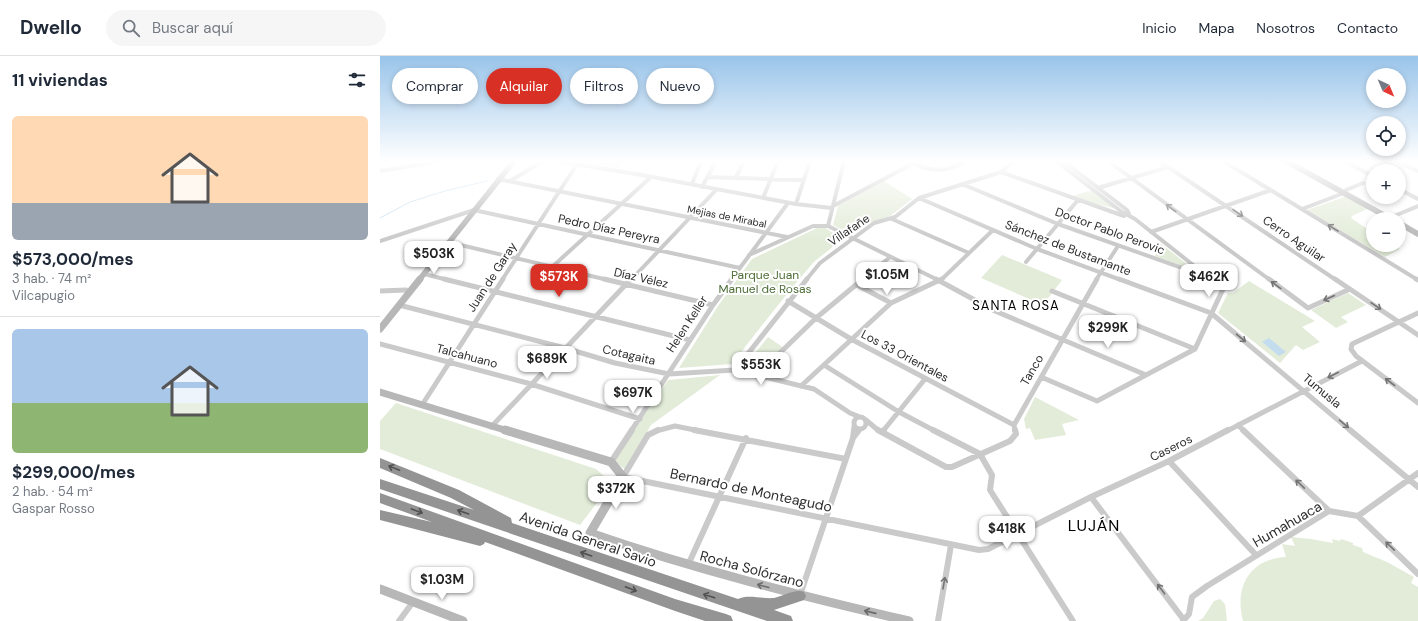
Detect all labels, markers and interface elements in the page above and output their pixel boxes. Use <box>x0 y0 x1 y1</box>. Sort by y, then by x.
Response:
search box <box>106 10 386 46</box>
text: Dwello <box>20 15 82 40</box>
icon: search <box>120 17 142 39</box>
text: Buscar aquí <box>152 18 233 38</box>
text: Inicio <box>1142 19 1177 37</box>
text: Mapa <box>1199 19 1234 37</box>
text: Nosotros <box>1256 19 1315 37</box>
text: Contacto <box>1337 19 1398 37</box>
chip: Comprar <box>392 68 478 104</box>
chip: Alquilar <box>486 68 562 104</box>
chip: Filtros <box>570 68 638 104</box>
chip: Nuevo <box>646 68 714 104</box>
north arrow <box>1366 68 1406 108</box>
map controls <box>1366 68 1406 252</box>
text: 11 viviendas <box>12 69 108 91</box>
icon: filters <box>346 69 368 91</box>
button: locate <box>1366 116 1406 156</box>
icon: home <box>154 142 226 214</box>
button: + <box>1366 164 1406 204</box>
street label: Mejias de Mirabal <box>686 202 768 231</box>
street label: Doctor Pablo Perovic <box>1053 204 1167 258</box>
one-way arrow <box>1166 204 1177 212</box>
one-way arrow <box>1232 209 1243 217</box>
street label: Pedro Díaz Pereyra <box>557 210 661 248</box>
street label: Villafañe <box>825 210 873 250</box>
street label: Cerro Aguilar <box>1259 212 1329 266</box>
button: − <box>1366 212 1406 252</box>
street label: Sánchez de Bustamante <box>1003 217 1133 279</box>
one-way arrow <box>1328 224 1339 232</box>
street label: Juan de Garay <box>463 239 521 315</box>
pin: $503K <box>406 241 462 275</box>
text: $503K <box>413 245 455 262</box>
text: $573,000/mes <box>12 248 134 270</box>
pin: $1.05M <box>854 262 920 296</box>
pin: $573K <box>531 264 587 298</box>
street label: Díaz Vélez <box>612 264 670 292</box>
pin: $462K <box>1181 264 1237 298</box>
text: $1.05M <box>865 266 909 283</box>
park label: Parque Juan Manuel de Rosas <box>718 267 812 297</box>
text: $573K <box>539 268 579 285</box>
text: $462K <box>1189 268 1229 285</box>
text: 3 hab. · 74 m² <box>12 270 91 287</box>
one-way arrow <box>1271 281 1282 289</box>
text: Vilcapugio <box>12 287 75 304</box>
street label: Helen Keller <box>663 292 712 355</box>
one-way arrow <box>1323 295 1335 303</box>
district label: SANTA ROSA <box>972 297 1060 314</box>
one-way arrow <box>1370 302 1381 310</box>
pin: $299K <box>1080 315 1136 349</box>
text: $299K <box>1088 319 1128 336</box>
street label: Los 33 Orientales <box>858 326 952 386</box>
one-way arrow <box>1235 334 1246 343</box>
street label: Talcahuano <box>435 340 499 372</box>
street label: Cotagaita <box>601 341 657 369</box>
pin: $689K <box>519 346 575 380</box>
text: $689K <box>527 350 567 367</box>
pin: $553K <box>733 352 789 386</box>
street label: Tanco <box>1017 352 1047 388</box>
icon: home <box>154 355 226 427</box>
text: $553K <box>741 356 781 373</box>
street label: Tumusla <box>1299 370 1345 412</box>
one-way arrow <box>1327 372 1339 380</box>
one-way arrow <box>1384 378 1395 386</box>
pin: $697K <box>605 380 661 414</box>
text: $697K <box>613 384 653 401</box>
one-way arrow <box>1339 420 1349 429</box>
street label: Caseros <box>1147 431 1195 465</box>
text: $299,000/mes <box>12 461 135 483</box>
one-way arrow <box>388 464 400 471</box>
street label: Bernardo de Monteagudo <box>668 464 834 516</box>
pin: $372K <box>588 476 644 510</box>
one-way arrow <box>1295 479 1305 489</box>
text: $372K <box>597 480 635 497</box>
text: 2 hab. · 54 m² <box>12 483 93 500</box>
street label: Humahuaca <box>1249 497 1325 551</box>
text: Gaspar Rosso <box>12 500 95 517</box>
street label: Avenida General Savio <box>517 507 659 571</box>
one-way arrow <box>410 508 422 516</box>
one-way arrow <box>456 508 469 515</box>
district label: LUJÁN <box>1068 515 1120 536</box>
pin: $418K <box>979 516 1035 550</box>
text: $418K <box>988 520 1026 537</box>
one-way arrow <box>1385 542 1395 551</box>
street label: Rocha Solórzano <box>698 546 806 592</box>
one-way arrow <box>579 550 592 557</box>
pin: $1.03M <box>409 567 475 601</box>
text: $1.03M <box>420 571 464 588</box>
one-way arrow <box>941 577 949 590</box>
one-way arrow <box>756 582 769 589</box>
one-way arrow <box>1157 584 1165 595</box>
one-way arrow <box>625 585 637 593</box>
one-way arrow <box>703 592 716 599</box>
one-way arrow <box>864 608 877 616</box>

